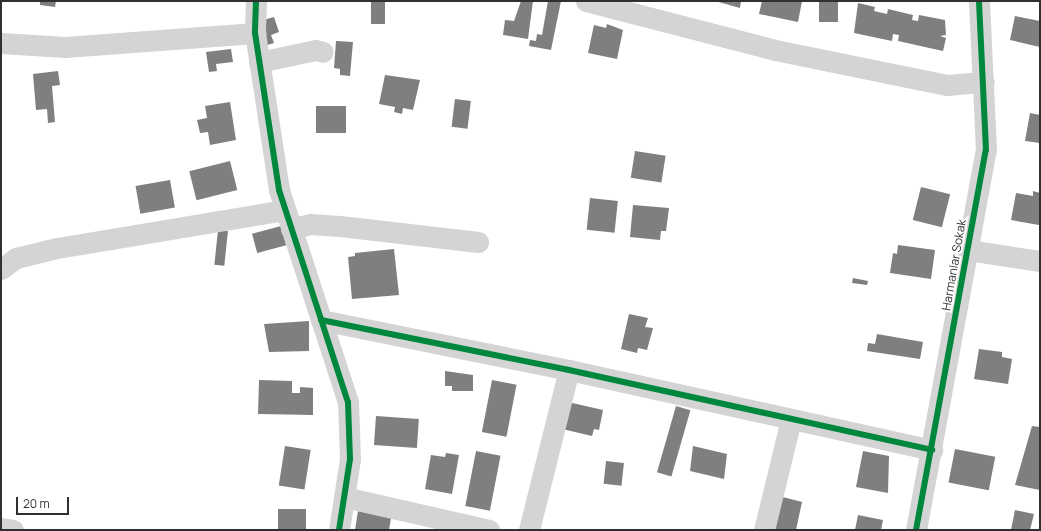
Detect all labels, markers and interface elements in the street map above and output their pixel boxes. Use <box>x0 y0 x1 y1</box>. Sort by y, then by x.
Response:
street label: Harmanlar Sokak <box>939 218 969 312</box>
scale bar <box>18 489 71 515</box>
text: 20 m <box>23 495 50 512</box>

